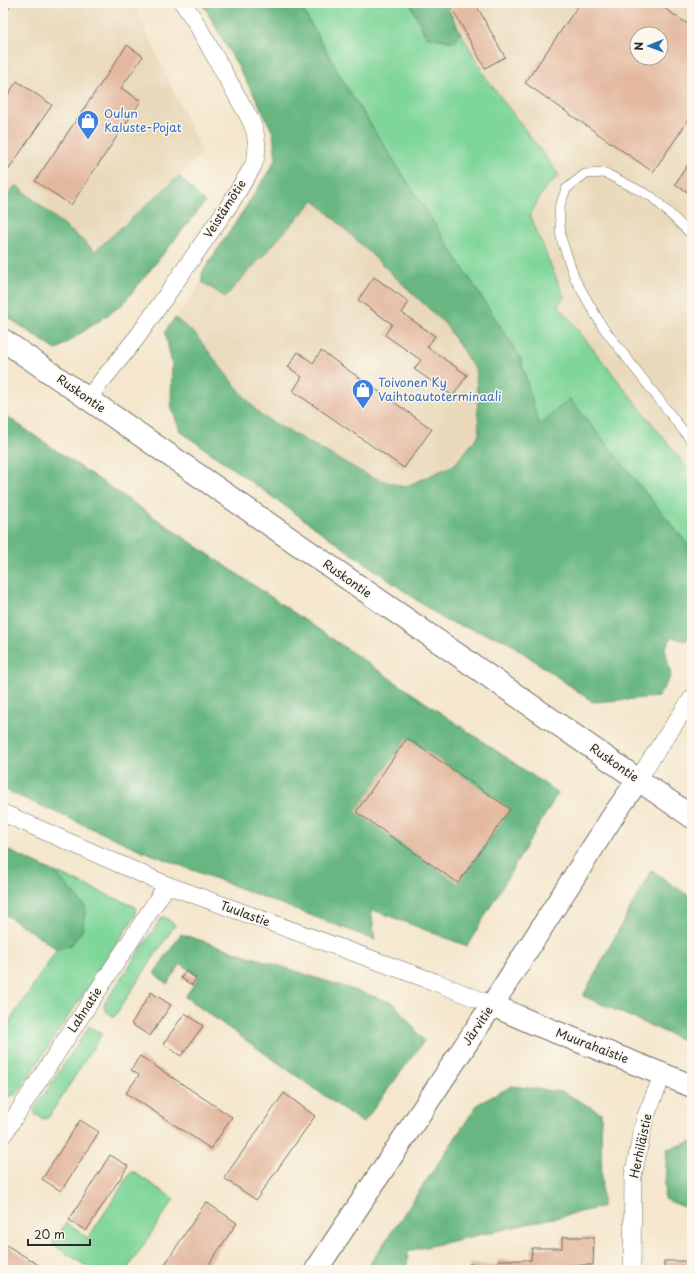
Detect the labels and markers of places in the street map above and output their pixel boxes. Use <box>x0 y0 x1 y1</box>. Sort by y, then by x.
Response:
place label: Oulun Kaluste-Pojat <box>104 104 182 136</box>
shop icon: Oulun Kaluste-Pojat <box>75 108 101 141</box>
place label: Toivonen Ky Vaihtoautoterminaali <box>378 373 501 405</box>
shop icon: Toivonen Ky Vaihtoautoterminaali <box>350 377 376 410</box>

